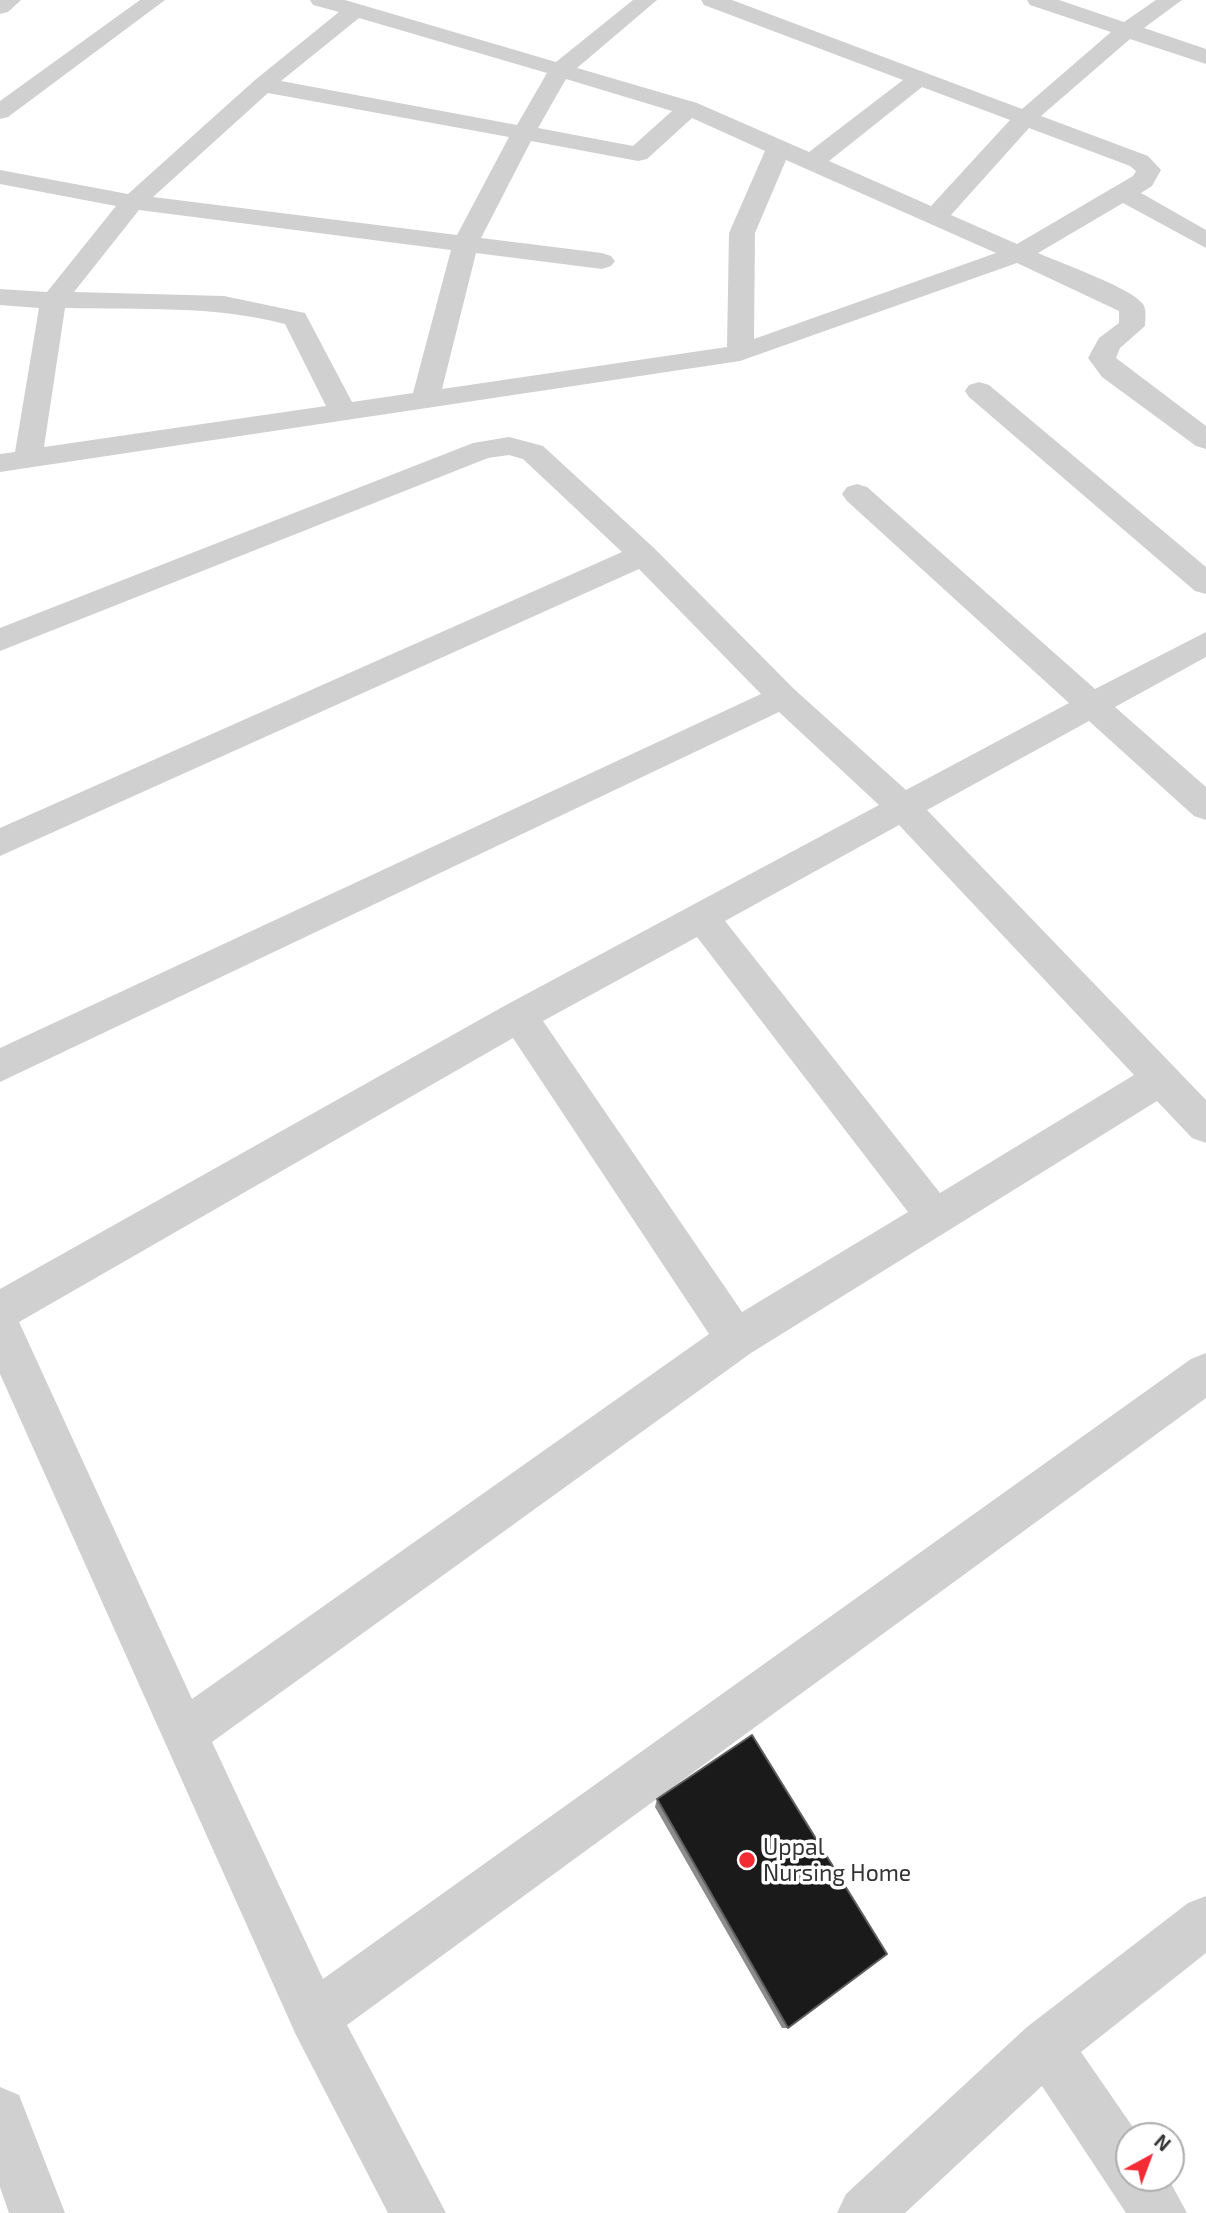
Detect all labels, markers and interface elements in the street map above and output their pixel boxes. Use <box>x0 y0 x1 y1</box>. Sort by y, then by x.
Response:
place label: Uppal Nursing Home <box>763 1833 911 1887</box>
marker: Uppal Nursing Home <box>737 1850 757 1870</box>
north arrow <box>1115 2122 1185 2192</box>
text: N <box>1150 2129 1176 2155</box>

